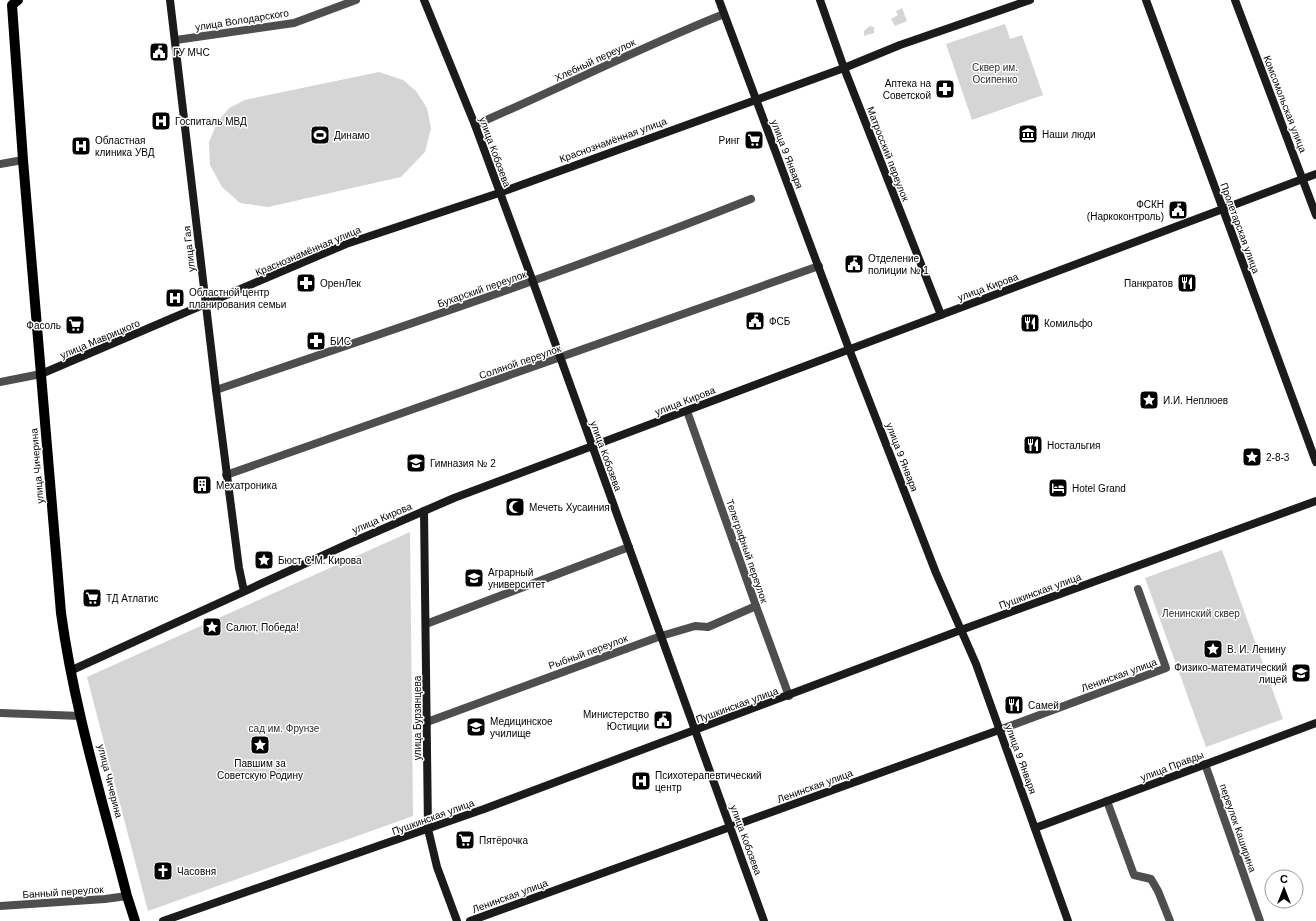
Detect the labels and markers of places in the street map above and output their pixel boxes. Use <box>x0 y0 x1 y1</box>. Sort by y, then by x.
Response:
public building icon: ГУ МЧС <box>148 41 170 63</box>
place label: ГУ МЧС <box>173 47 210 58</box>
place label: Аптека на Советской <box>883 78 931 101</box>
pharmacy icon: Аптека на Советской <box>934 78 956 100</box>
hospital icon: Госпиталь МВД <box>150 110 172 132</box>
place label: Госпиталь МВД <box>175 116 247 127</box>
museum icon: Наши люди <box>1017 123 1039 145</box>
sports icon: Динамо <box>309 124 331 146</box>
supermarket icon: Ринг <box>743 129 765 151</box>
place label: Наши люди <box>1042 129 1096 140</box>
place label: Динамо <box>334 130 370 141</box>
hospital icon: Областная клиника УВД <box>70 135 92 157</box>
place label: Областная клиника УВД <box>95 135 155 158</box>
place label: Ринг <box>719 135 740 146</box>
place label: ФСКН (Наркоконтроль) <box>1087 199 1164 222</box>
public building icon: ФСКН (Наркоконтроль) <box>1167 199 1189 221</box>
public building icon: Отделение полиции № 1 <box>843 253 865 275</box>
place label: Отделение полиции № 1 <box>868 253 929 276</box>
pharmacy icon: ОренЛек <box>295 272 317 294</box>
restaurant icon: Панкратов <box>1176 272 1198 294</box>
place label: ОренЛек <box>320 278 362 289</box>
place label: Панкратов <box>1124 278 1173 289</box>
hospital icon: Областной центр планирования семьи <box>164 287 186 309</box>
place label: Областной центр планирования семьи <box>189 287 286 310</box>
public building icon: ФСБ <box>744 310 766 332</box>
restaurant icon: Комильфо <box>1019 312 1041 334</box>
supermarket icon: Фасоль <box>64 314 86 336</box>
place label: ФСБ <box>769 316 791 327</box>
place label: Комильфо <box>1044 318 1093 329</box>
place label: Фасоль <box>26 320 61 331</box>
pharmacy icon: БИС <box>305 330 327 352</box>
place label: БИС <box>330 336 351 347</box>
place icon: И.И. Неплюев <box>1138 389 1160 411</box>
place label: И.И. Неплюев <box>1163 395 1228 406</box>
restaurant icon: Ностальгия <box>1022 434 1044 456</box>
place label: Ностальгия <box>1047 440 1101 451</box>
place icon: 2-8-3 <box>1241 446 1263 468</box>
school or university icon: Гимназия № 2 <box>405 452 427 474</box>
place label: 2-8-3 <box>1266 452 1290 463</box>
place label: Гимназия № 2 <box>430 458 496 469</box>
building icon: Мехатроника <box>191 474 213 496</box>
hotel icon: Hotel Grand <box>1047 477 1069 499</box>
place label: Мехатроника <box>216 480 277 491</box>
place label: Hotel Grand <box>1072 483 1126 494</box>
mosque icon: Мечеть Хусаиния <box>504 496 526 518</box>
place label: Мечеть Хусаиния <box>529 502 610 513</box>
place icon: Бюст С.М. Кирова <box>253 549 275 571</box>
place label: Бюст С.М. Кирова <box>278 555 362 566</box>
school or university icon: Аграрный университет <box>463 567 485 589</box>
place label: Аграрный университет <box>488 567 546 590</box>
supermarket icon: ТД Атлатис <box>81 587 103 609</box>
place label: ТД Атлатис <box>106 593 158 604</box>
place icon: Салют, Победа! <box>201 616 223 638</box>
place label: Салют, Победа! <box>226 622 299 633</box>
place icon: В. И. Ленину <box>1202 638 1224 660</box>
place label: В. И. Ленину <box>1227 644 1286 655</box>
place label: Физико-математический лицей <box>1174 662 1287 685</box>
school or university icon: Физико-математический лицей <box>1290 662 1312 684</box>
restaurant icon: Самей <box>1003 694 1025 716</box>
place label: Самей <box>1028 700 1059 711</box>
place label: Министерство Юстиции <box>583 709 649 732</box>
public building icon: Министерство Юстиции <box>652 709 674 731</box>
school or university icon: Медицинское училище <box>465 716 487 738</box>
place label: Медицинское училище <box>490 716 553 739</box>
place icon: Павшим за Советскую Родину <box>249 734 271 756</box>
place label: Павшим за Советскую Родину <box>217 758 303 781</box>
hospital icon: Психотерапевтический центр <box>630 770 652 792</box>
place label: Психотерапевтический центр <box>655 770 762 793</box>
supermarket icon: Пятёрочка <box>454 829 476 851</box>
place label: Пятёрочка <box>479 835 528 846</box>
church icon: Часовня <box>152 860 174 882</box>
place label: Часовня <box>177 866 216 877</box>

